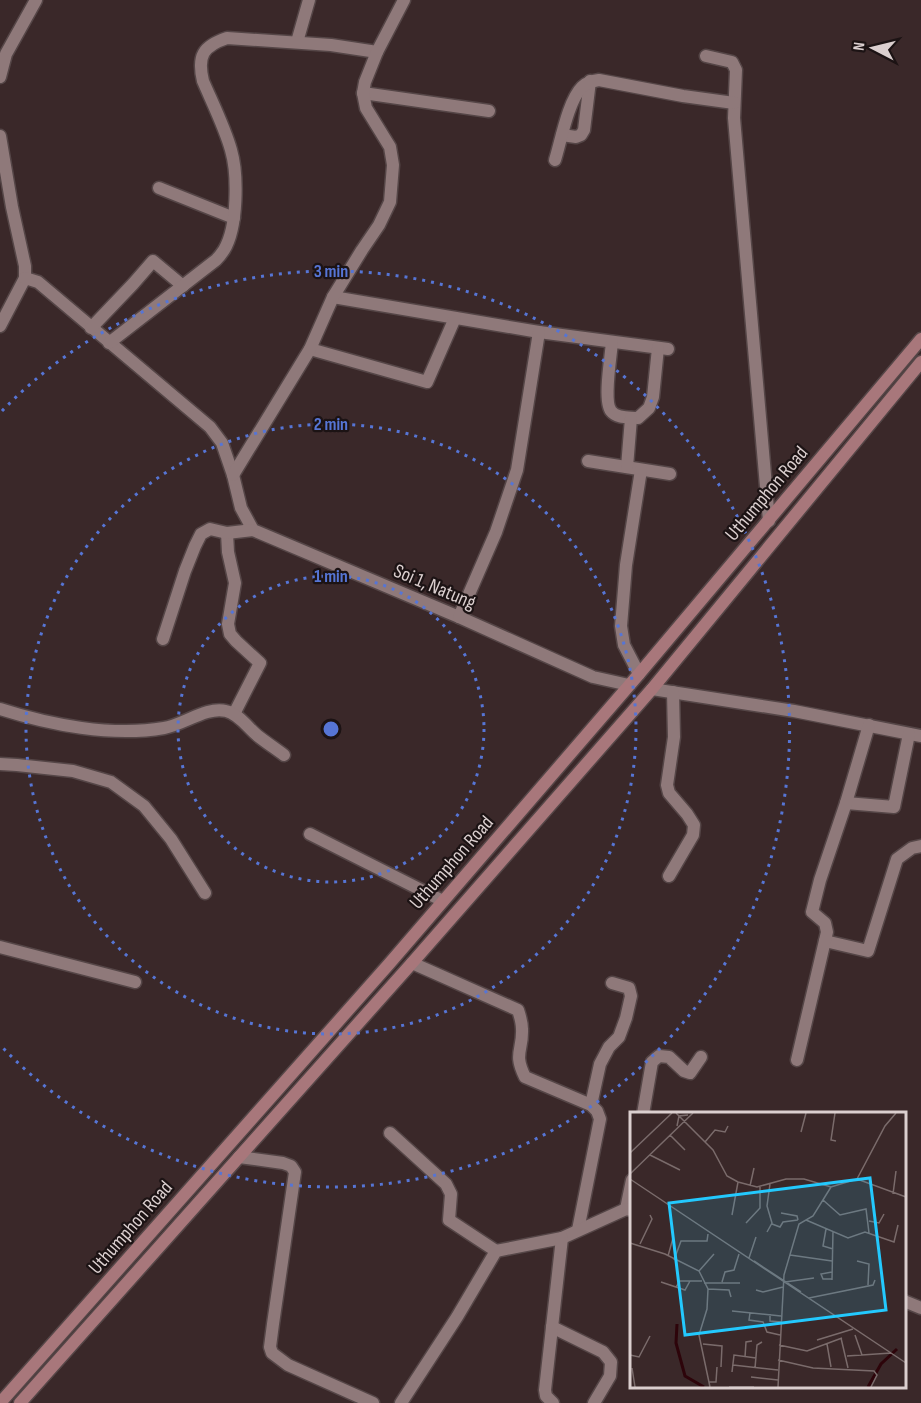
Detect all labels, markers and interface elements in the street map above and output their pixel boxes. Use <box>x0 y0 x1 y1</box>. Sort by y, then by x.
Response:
north arrow <box>843 18 903 78</box>
text: N <box>850 41 870 52</box>
text: 3 min <box>314 261 348 282</box>
text: 2 min <box>314 414 348 435</box>
street label: Uthumphon Road <box>720 442 813 546</box>
street label: Soi 1, Natung <box>390 559 479 615</box>
text: 1 min <box>314 566 348 587</box>
centre of rings <box>321 719 341 739</box>
street label: Uthumphon Road <box>405 811 499 914</box>
inset map <box>630 1112 906 1388</box>
street label: Uthumphon Road <box>84 1176 178 1279</box>

